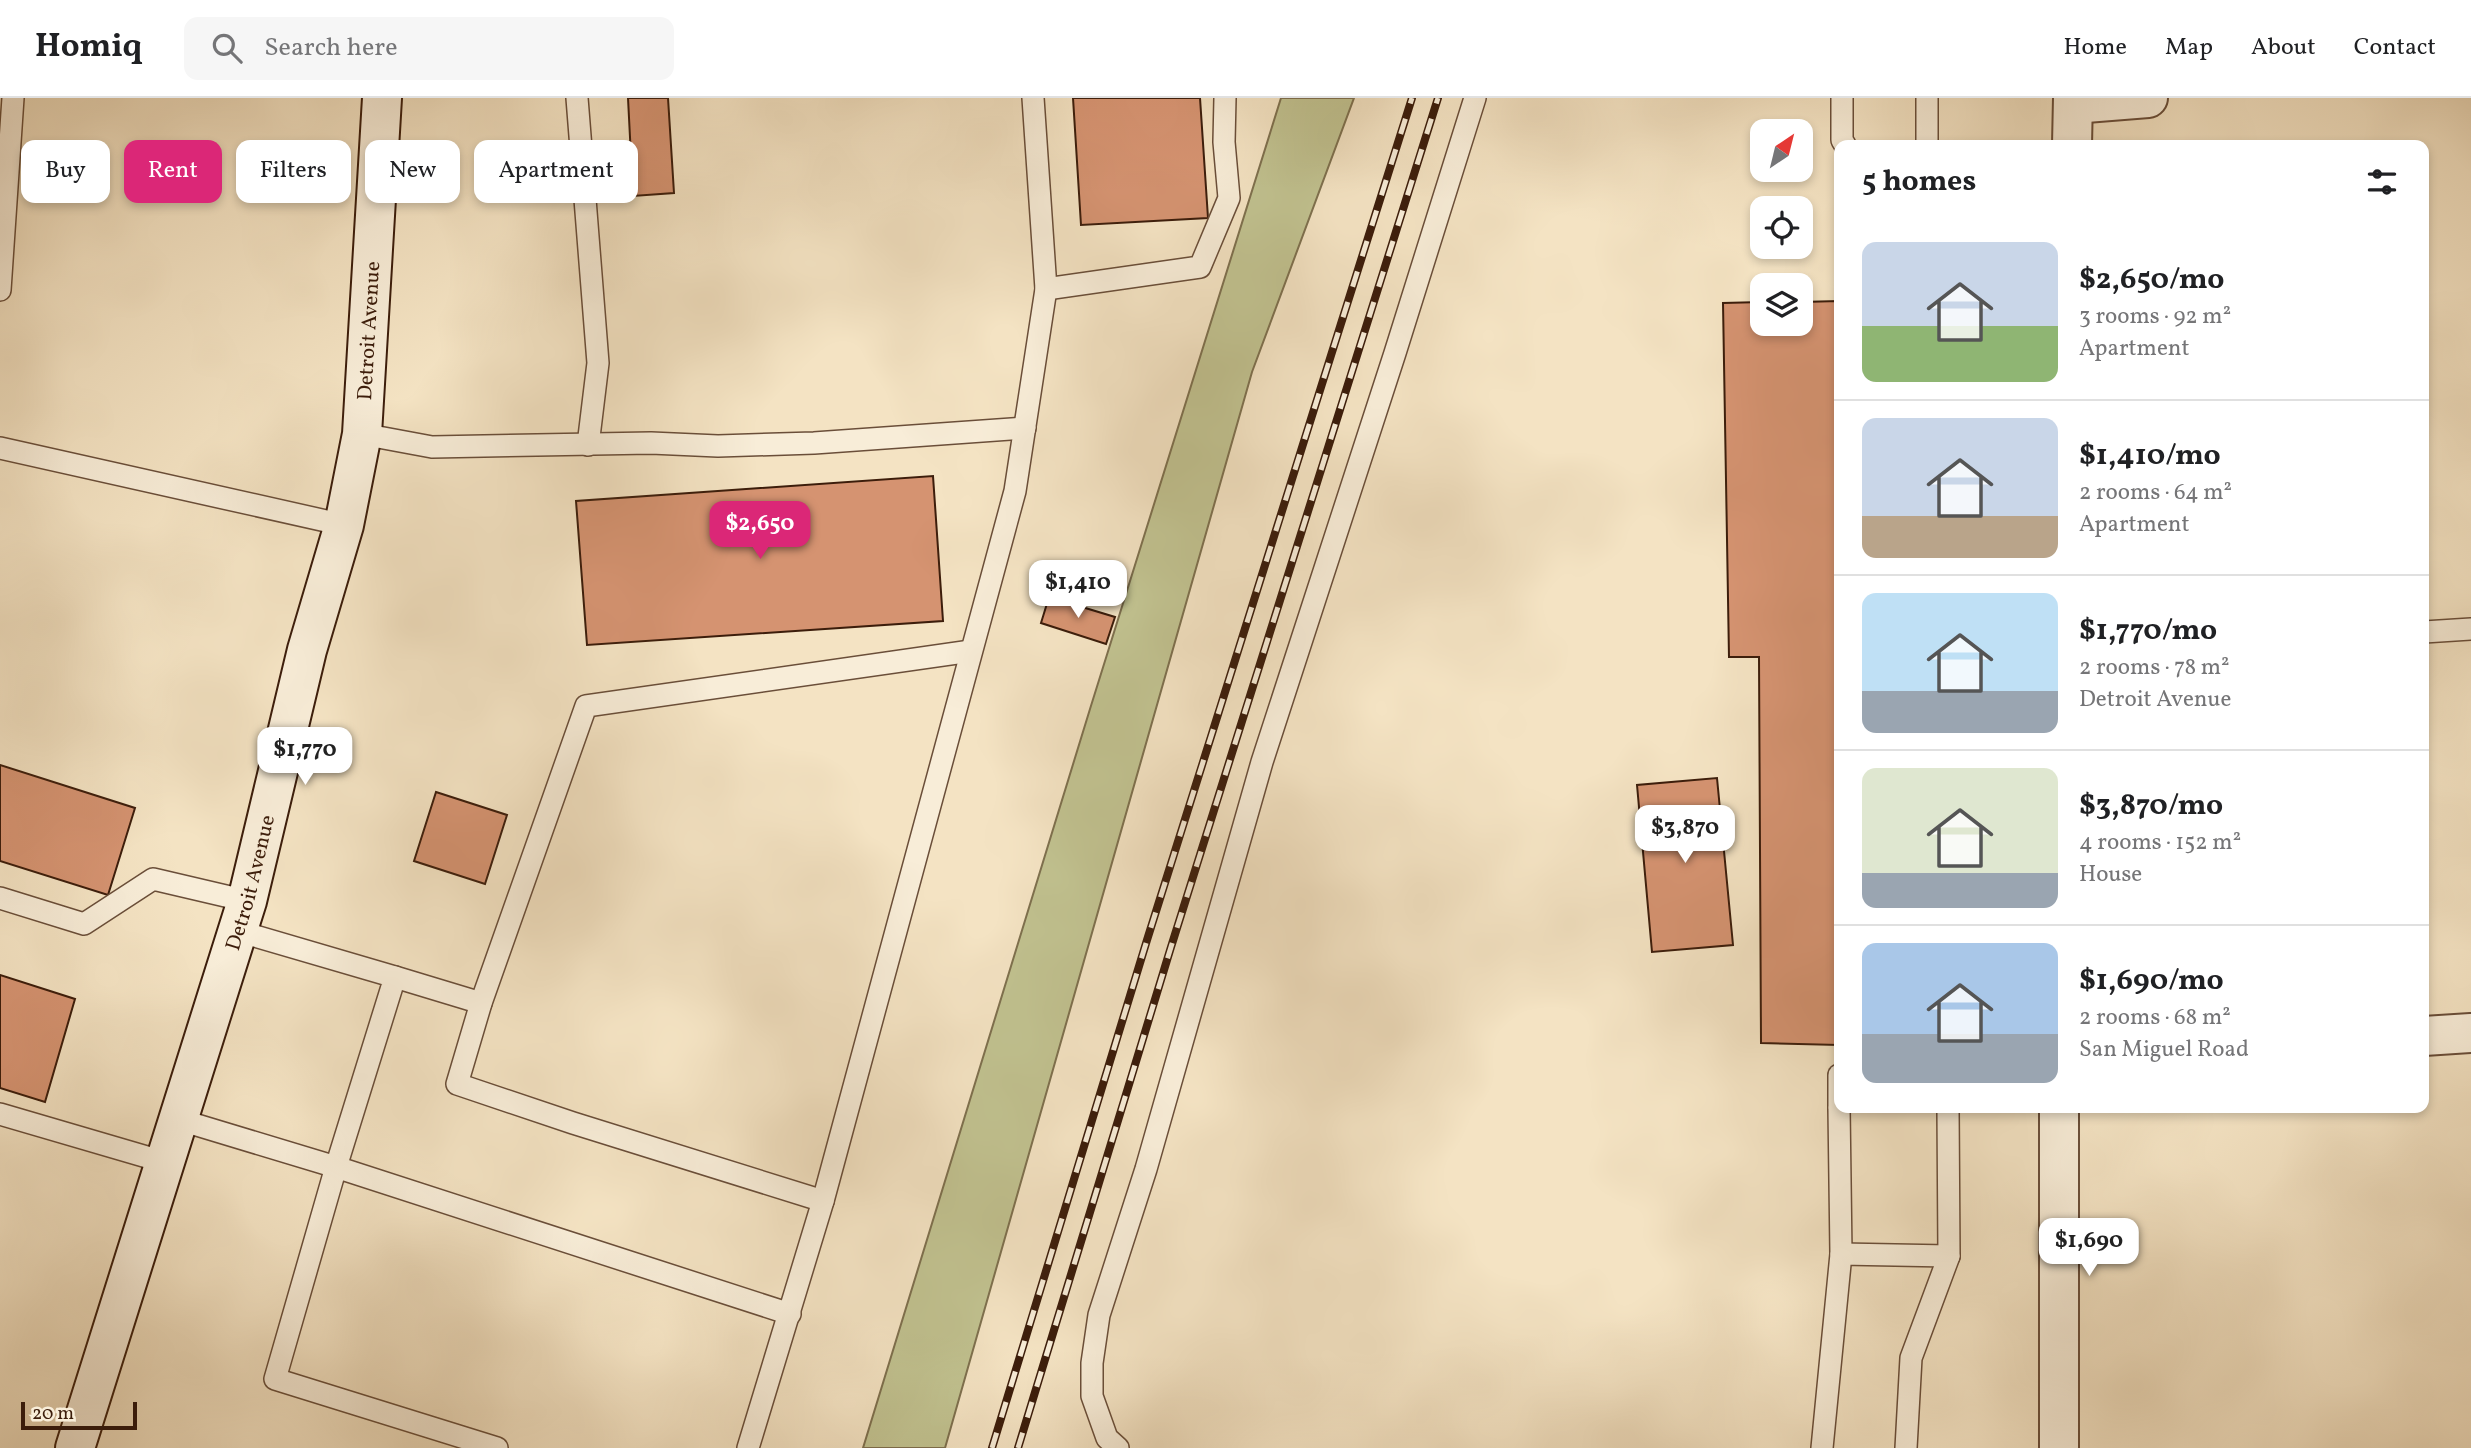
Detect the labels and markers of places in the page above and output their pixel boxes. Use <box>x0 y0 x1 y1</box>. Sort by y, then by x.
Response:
pin: $2,650 <box>703 502 817 561</box>
pin: $1,410 <box>1021 560 1135 620</box>
pin: $1,770 <box>248 728 362 787</box>
pin: $3,870 <box>1628 806 1742 865</box>
pin: $1,690 <box>2032 1218 2146 1278</box>

